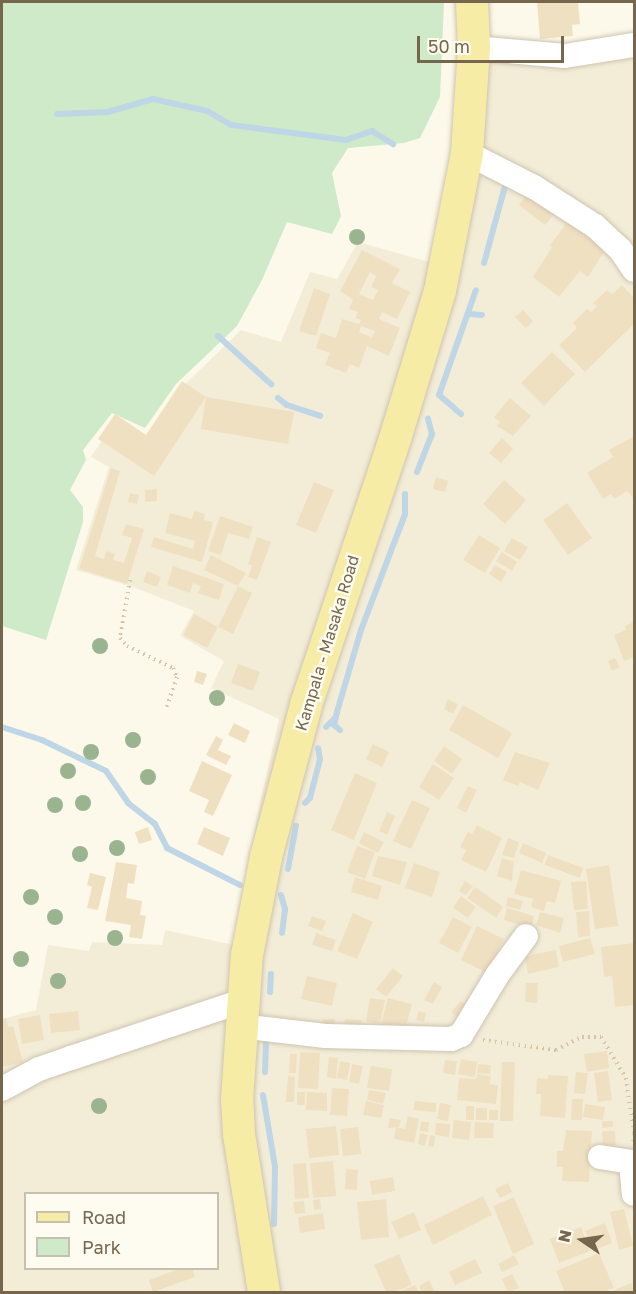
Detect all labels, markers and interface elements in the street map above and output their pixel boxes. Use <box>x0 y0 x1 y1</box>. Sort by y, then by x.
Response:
scale bar <box>420 24 567 62</box>
text: 50 m <box>428 35 470 57</box>
street label: Kampala - Masaka Road <box>291 553 363 733</box>
legend <box>24 1192 219 1270</box>
text: Road <box>82 1206 126 1228</box>
north arrow <box>552 1210 612 1270</box>
text: N <box>553 1228 576 1244</box>
text: Park <box>82 1236 121 1258</box>

